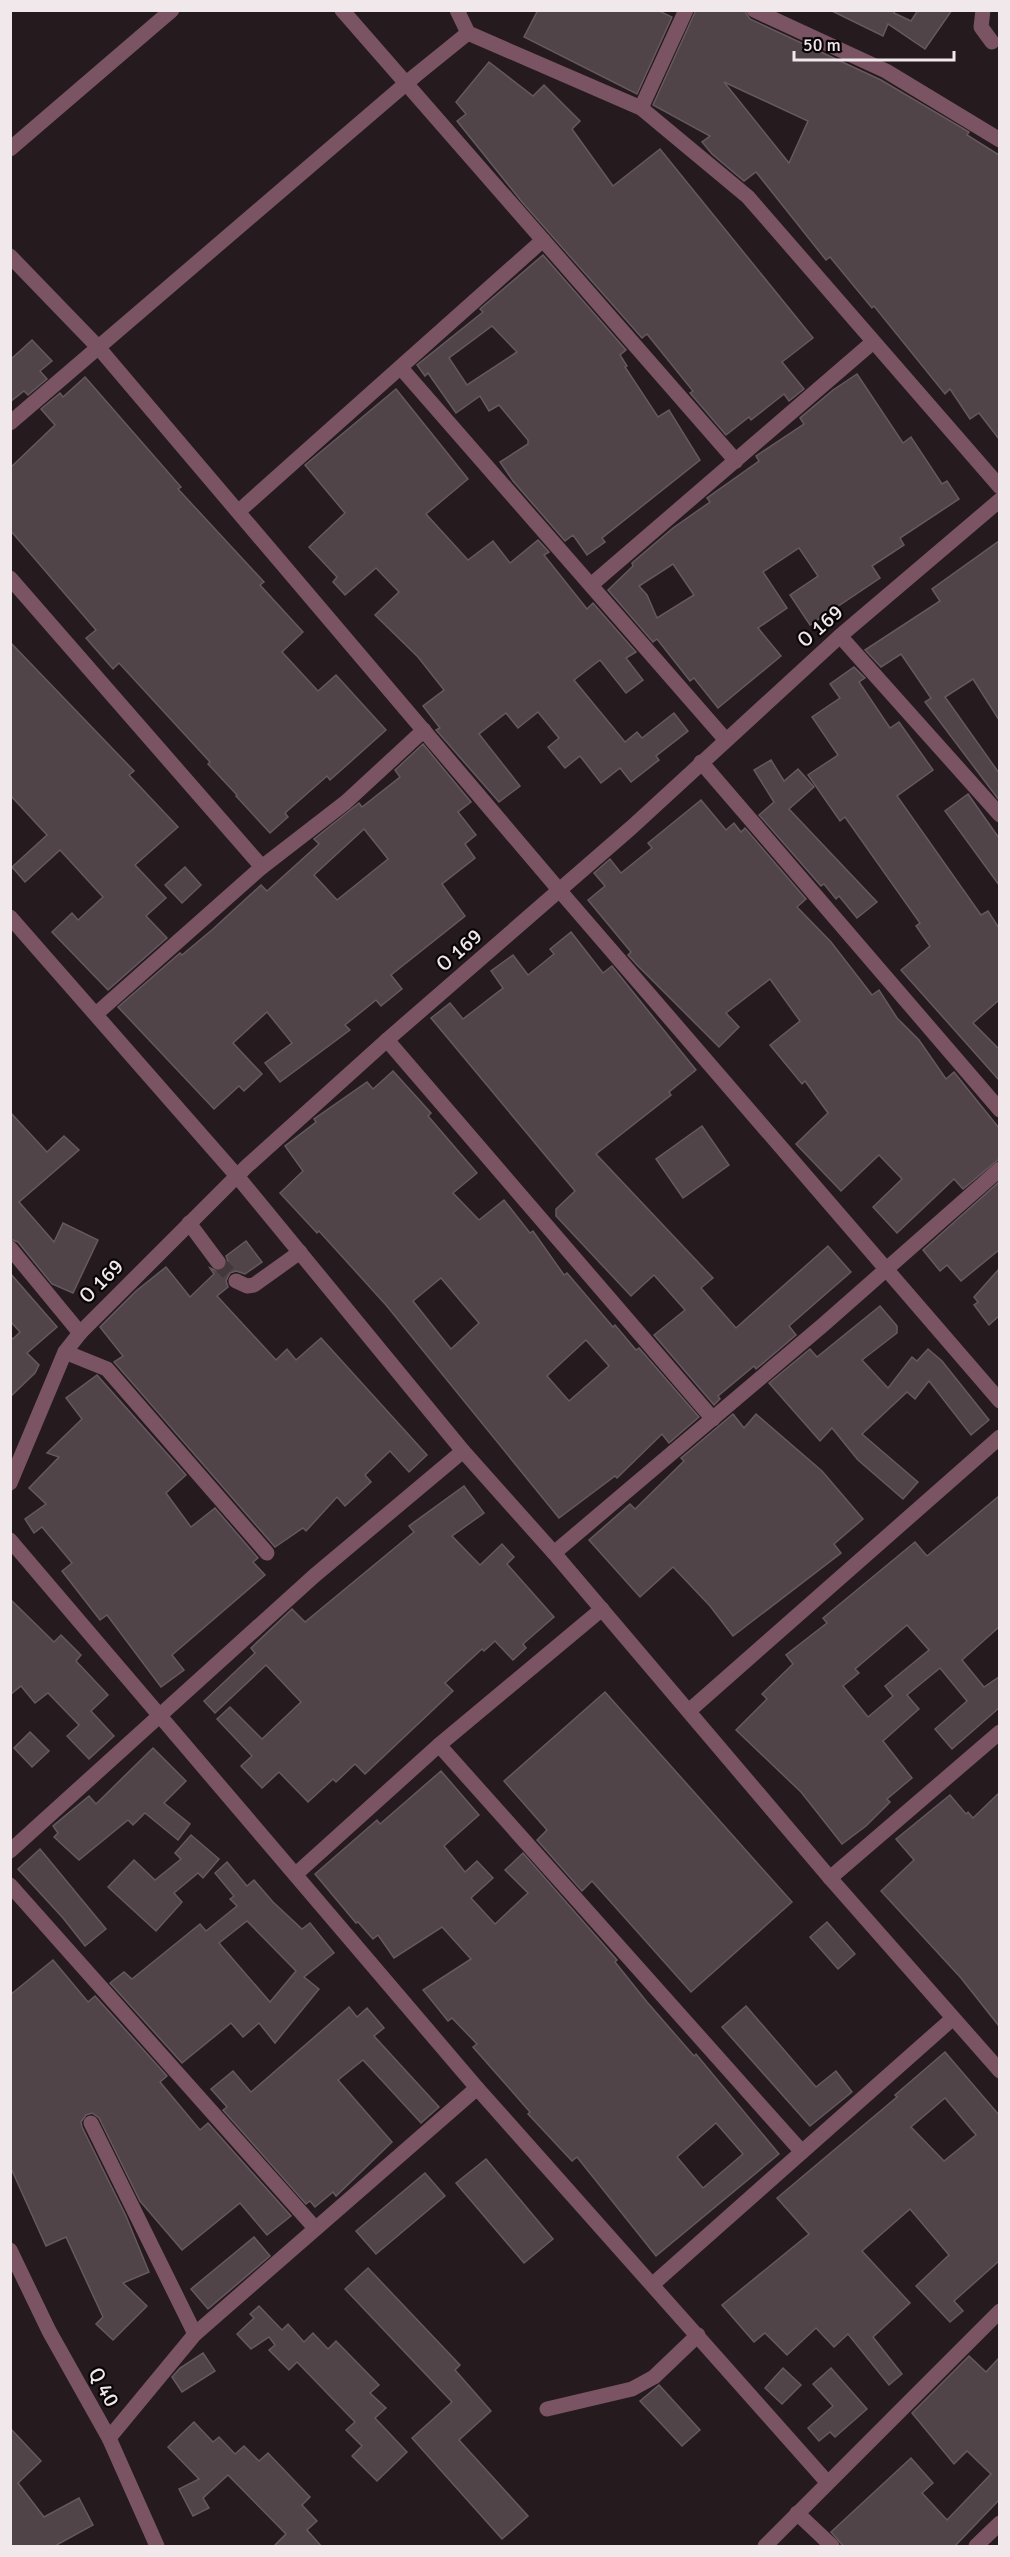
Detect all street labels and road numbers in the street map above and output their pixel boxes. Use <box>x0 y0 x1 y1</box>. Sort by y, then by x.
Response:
street label: O 169 <box>792 599 848 653</box>
street label: O 169 <box>431 923 487 977</box>
street label: O 169 <box>73 1253 129 1309</box>
street label: Q 40 <box>83 2363 125 2411</box>

